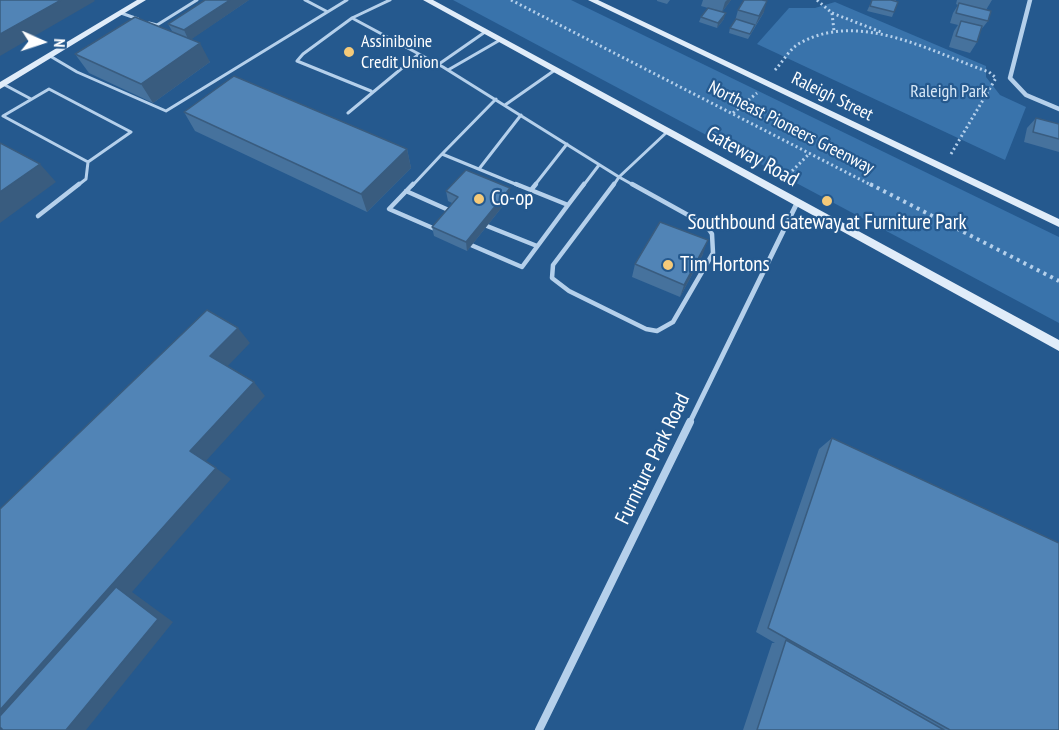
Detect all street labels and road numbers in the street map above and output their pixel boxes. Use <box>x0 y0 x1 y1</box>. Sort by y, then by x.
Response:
street label: Raleigh Street <box>788 68 876 126</box>
street label: Northeast Pioneers Greenway <box>704 77 878 179</box>
street label: Gateway Road <box>701 121 803 193</box>
street label: Furniture Park Road <box>610 389 696 529</box>

